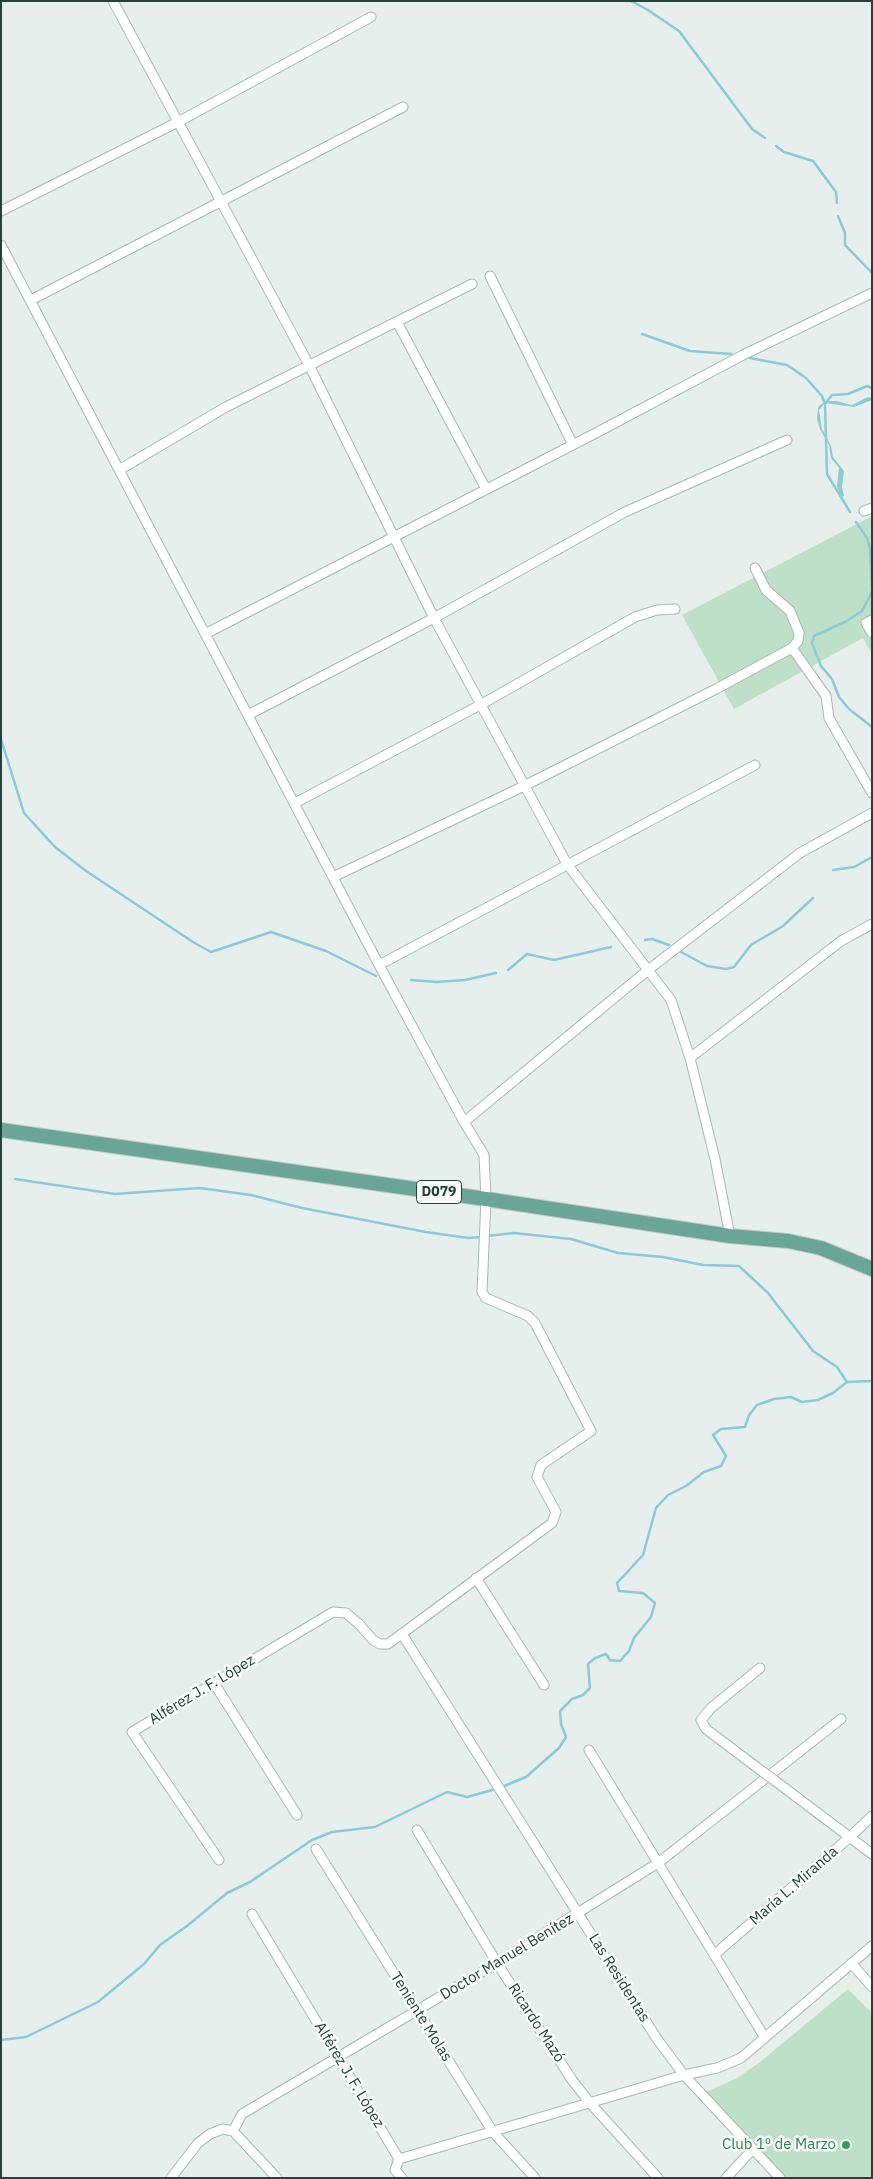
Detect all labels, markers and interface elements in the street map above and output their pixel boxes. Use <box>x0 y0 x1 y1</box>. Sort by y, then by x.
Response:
road number: D079 <box>416 1180 462 1204</box>
street label: Alférez J. F. López <box>146 1651 258 1729</box>
street label: María L. Miranda <box>746 1843 842 1929</box>
street label: Doctor Manuel Benítez <box>437 1910 577 2004</box>
street label: Las Residentas <box>585 1930 653 2026</box>
street label: Teniente Molas <box>386 1969 456 2065</box>
street label: Ricardo Mazó <box>504 1980 568 2066</box>
street label: Alférez J. F. López <box>310 2019 388 2131</box>
place label: Club 1º de Marzo <box>722 2136 836 2154</box>
marker: Club 1º de Marzo <box>840 2139 852 2151</box>

